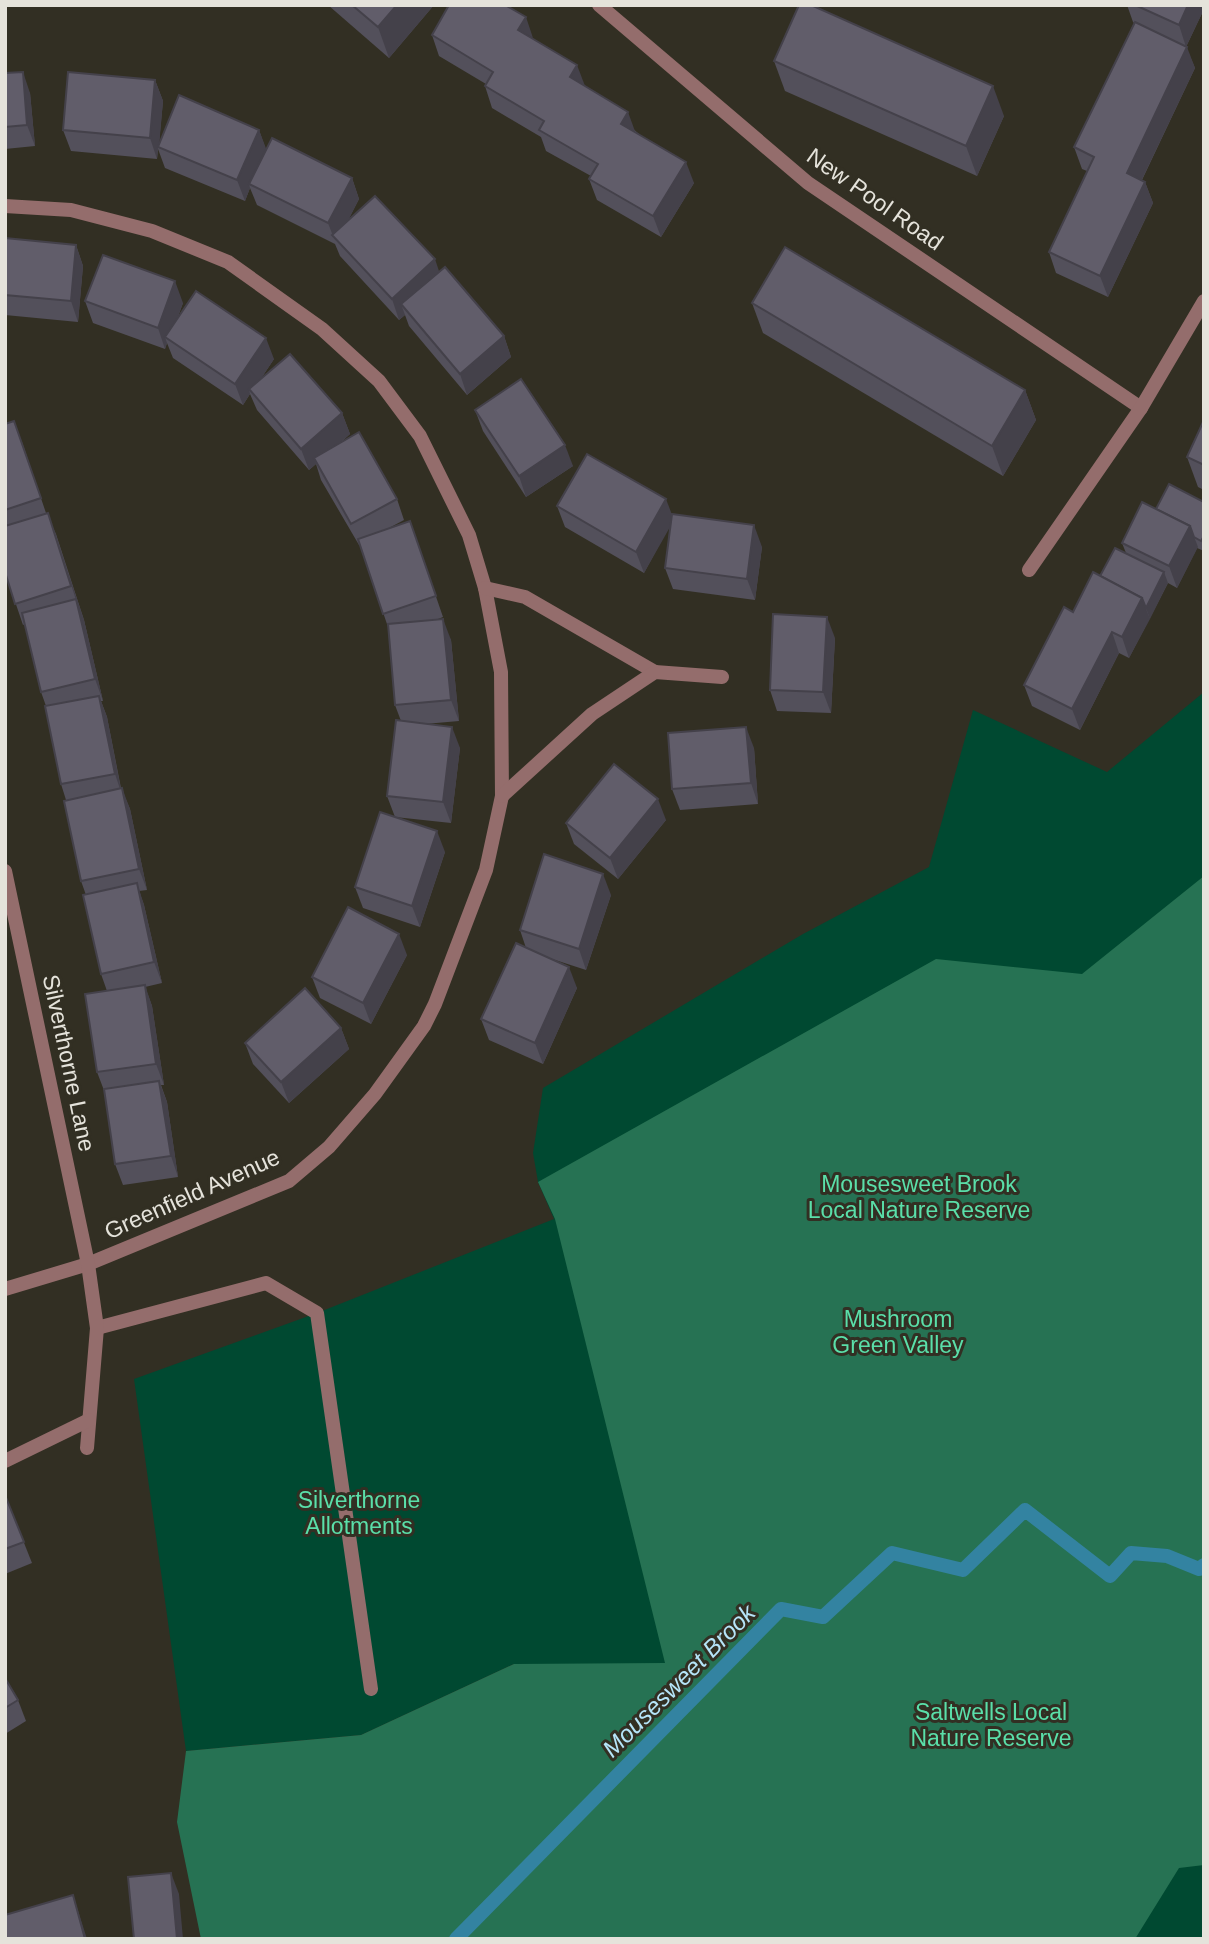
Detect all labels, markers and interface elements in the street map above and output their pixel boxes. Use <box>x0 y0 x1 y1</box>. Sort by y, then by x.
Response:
street label: New Pool Road <box>802 143 948 255</box>
street label: Silverthorne Lane <box>38 972 100 1154</box>
street label: Greenfield Avenue <box>100 1144 284 1244</box>
park label: Mousesweet Brook Local Nature Reserve <box>808 1171 1030 1223</box>
park label: Mushroom Green Valley <box>832 1306 964 1358</box>
park label: Silverthorne Allotments <box>298 1487 420 1539</box>
water label: Mousesweet Brook <box>597 1598 762 1762</box>
park label: Saltwells Local Nature Reserve <box>910 1699 1072 1751</box>

